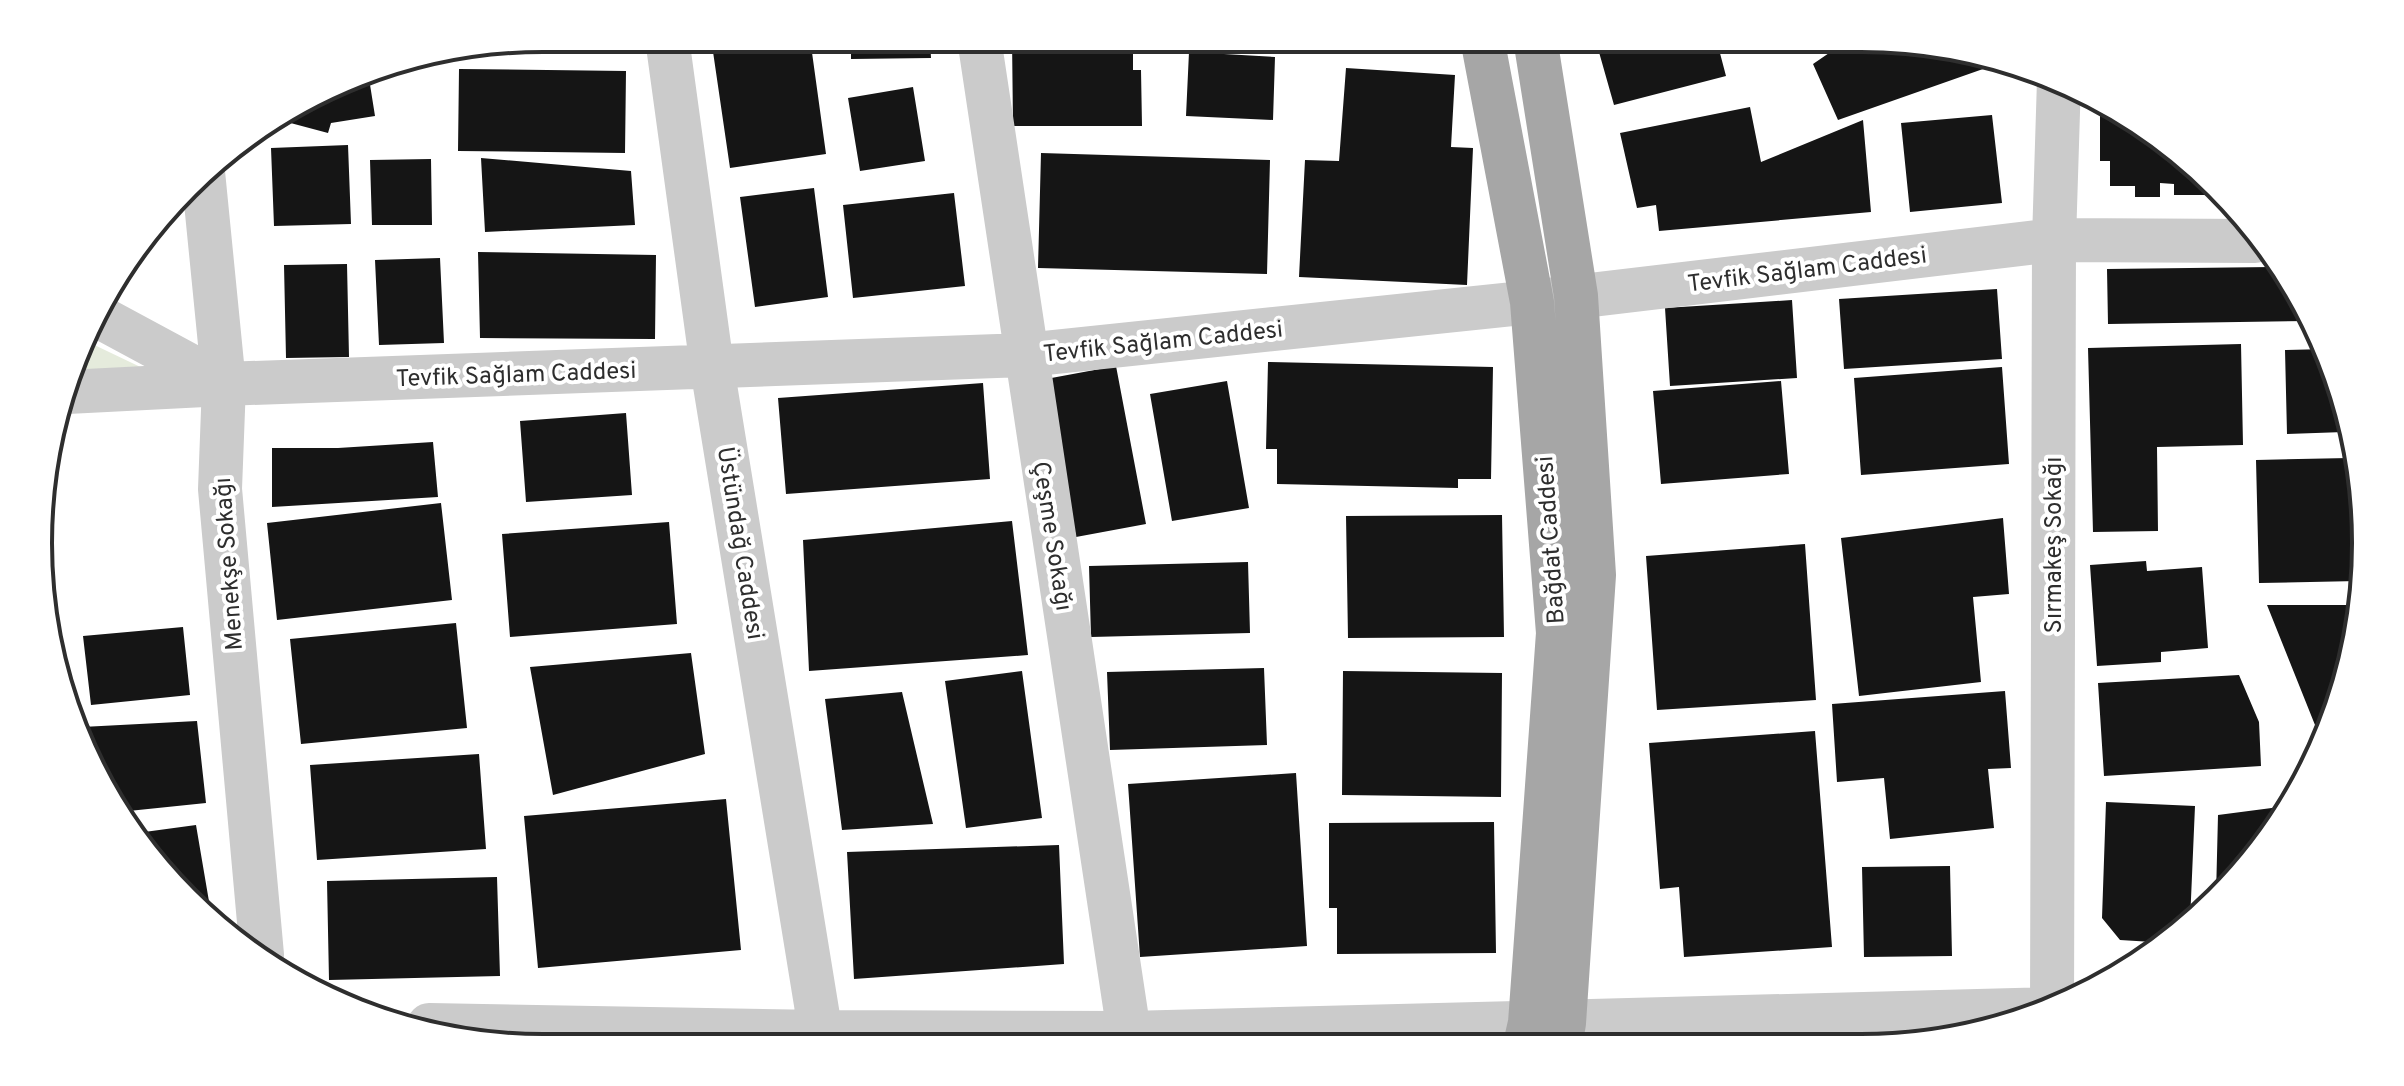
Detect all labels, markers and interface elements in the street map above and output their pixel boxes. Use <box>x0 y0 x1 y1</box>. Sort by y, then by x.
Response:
street label: Tevfik Sağlam Caddesi <box>1686 241 1929 301</box>
street label: Tevfik Sağlam Caddesi <box>1042 315 1284 370</box>
street label: Tevfik Sağlam Caddesi <box>395 357 637 395</box>
street label: Üstündağ Caddesi <box>709 444 771 642</box>
street label: Bağdat Caddesi <box>1531 455 1573 625</box>
street label: Sırmakeş Sokağı <box>2040 457 2070 633</box>
street label: Çeşme Sokağı <box>1024 459 1078 613</box>
street label: Menekşe Sokağı <box>209 476 251 651</box>

